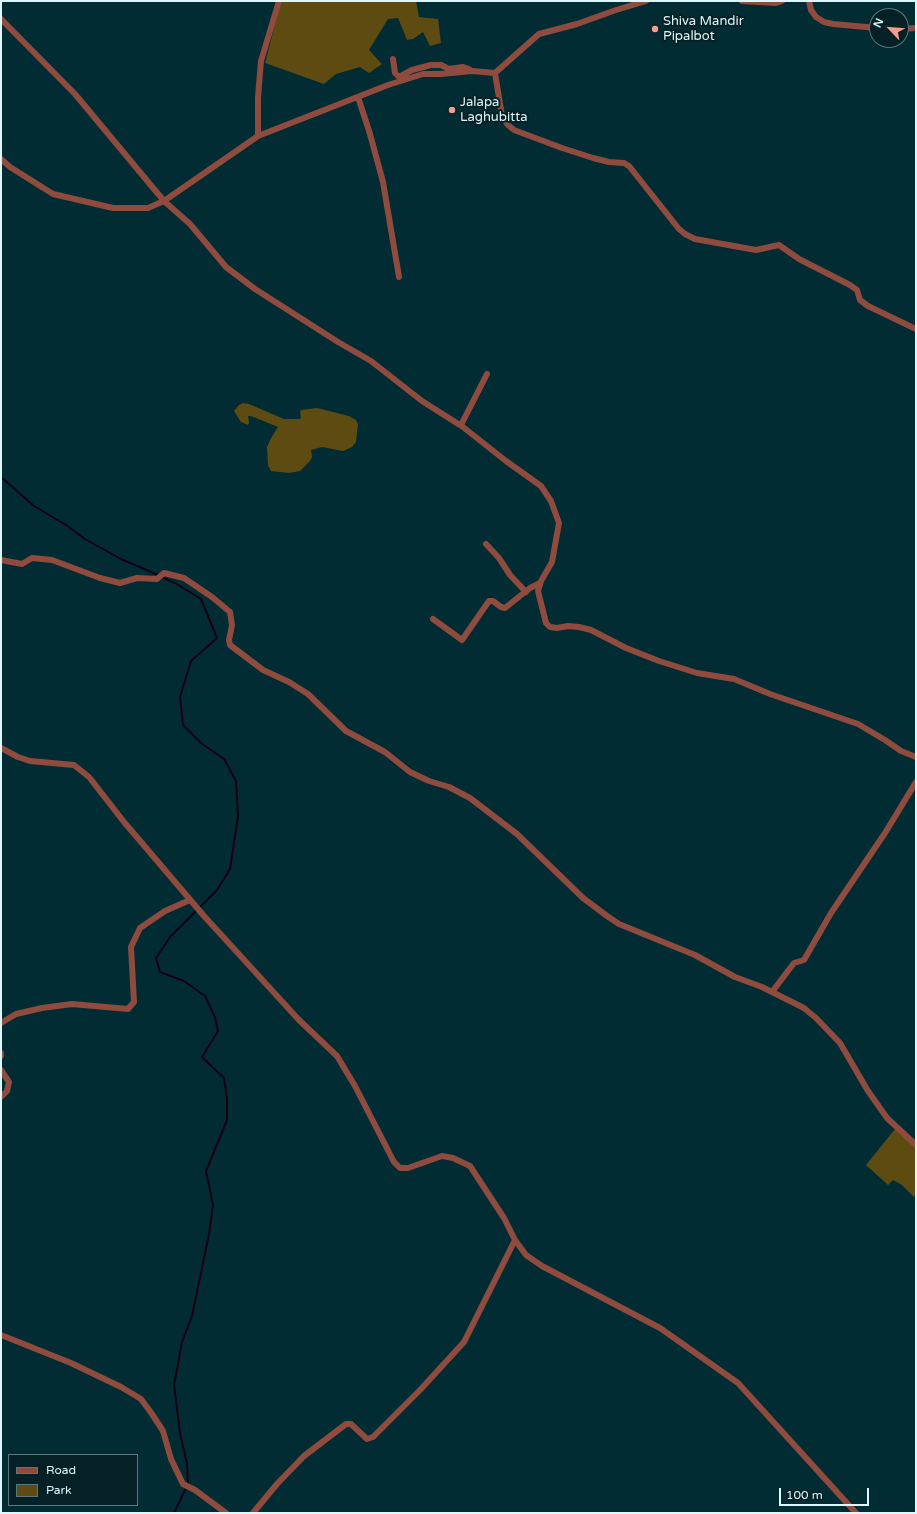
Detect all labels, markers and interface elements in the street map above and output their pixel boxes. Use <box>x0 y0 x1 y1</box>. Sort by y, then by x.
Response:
north arrow <box>869 8 909 48</box>
place label: Shiva Mandir Pipalbot <box>663 14 744 45</box>
text: N <box>871 16 886 30</box>
marker: Shiva Mandir Pipalbot <box>650 24 660 34</box>
place label: Jalapa Laghubitta <box>460 95 527 126</box>
marker: Jalapa Laghubitta <box>447 105 457 115</box>
legend <box>8 1454 138 1506</box>
text: Road <box>46 1463 76 1477</box>
scale bar <box>781 1480 871 1506</box>
text: Park <box>46 1483 72 1497</box>
text: 100 m <box>786 1488 823 1502</box>

